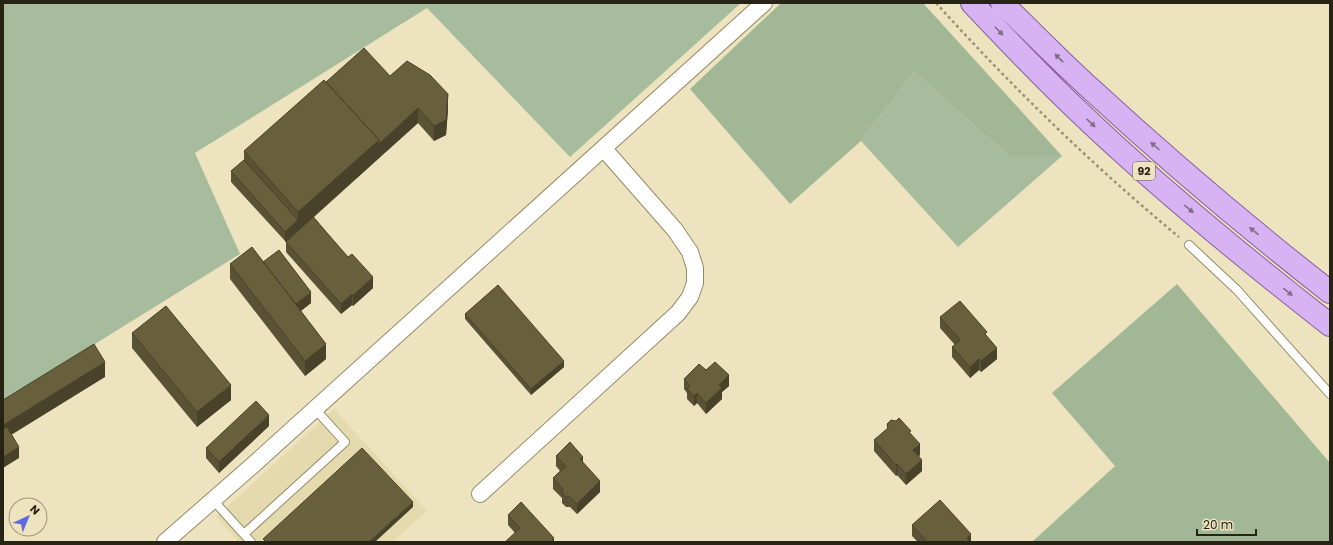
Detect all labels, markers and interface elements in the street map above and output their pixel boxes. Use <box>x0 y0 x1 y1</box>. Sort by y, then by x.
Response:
one-way arrow <box>994 27 1003 36</box>
one-way arrow <box>1054 54 1064 63</box>
one-way arrow <box>1086 118 1096 128</box>
one-way arrow <box>1150 142 1161 151</box>
road number: 92 <box>1133 162 1155 180</box>
one-way arrow <box>1183 205 1194 214</box>
one-way arrow <box>1249 226 1260 235</box>
one-way arrow <box>1283 288 1294 297</box>
north arrow <box>8 497 48 537</box>
text: N <box>26 501 43 518</box>
scale bar <box>1197 511 1256 537</box>
text: 20 m <box>1203 516 1233 533</box>

